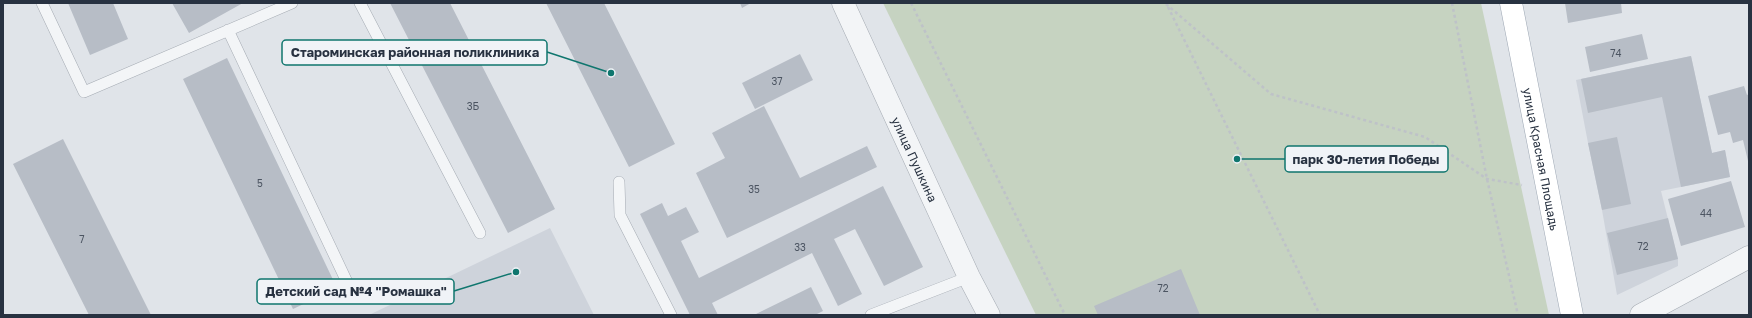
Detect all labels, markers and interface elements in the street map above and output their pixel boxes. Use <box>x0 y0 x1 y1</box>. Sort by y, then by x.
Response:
callout: Староминская районная поликлиника <box>282 40 547 65</box>
text: Староминская районная поликлиника <box>291 44 540 60</box>
house number: 74 <box>1610 47 1622 59</box>
house number: 37 <box>771 75 783 87</box>
street label: улица Красная Площадь <box>1520 86 1563 232</box>
house number: 3Б <box>467 100 480 112</box>
street label: улица Пушкина <box>889 114 941 204</box>
callout: парк 30-летия Победы <box>1285 146 1448 172</box>
text: парк 30-летия Победы <box>1293 151 1440 167</box>
house number: 5 <box>257 177 263 189</box>
house number: 35 <box>748 183 760 195</box>
house number: 44 <box>1700 207 1712 219</box>
house number: 7 <box>79 233 85 245</box>
house number: 72 <box>1637 240 1649 252</box>
house number: 33 <box>794 241 806 253</box>
callout: Детский сад №4 "Ромашка" <box>257 279 454 304</box>
house number: 72 <box>1157 282 1169 294</box>
text: Детский сад №4 "Ромашка" <box>265 283 447 299</box>

